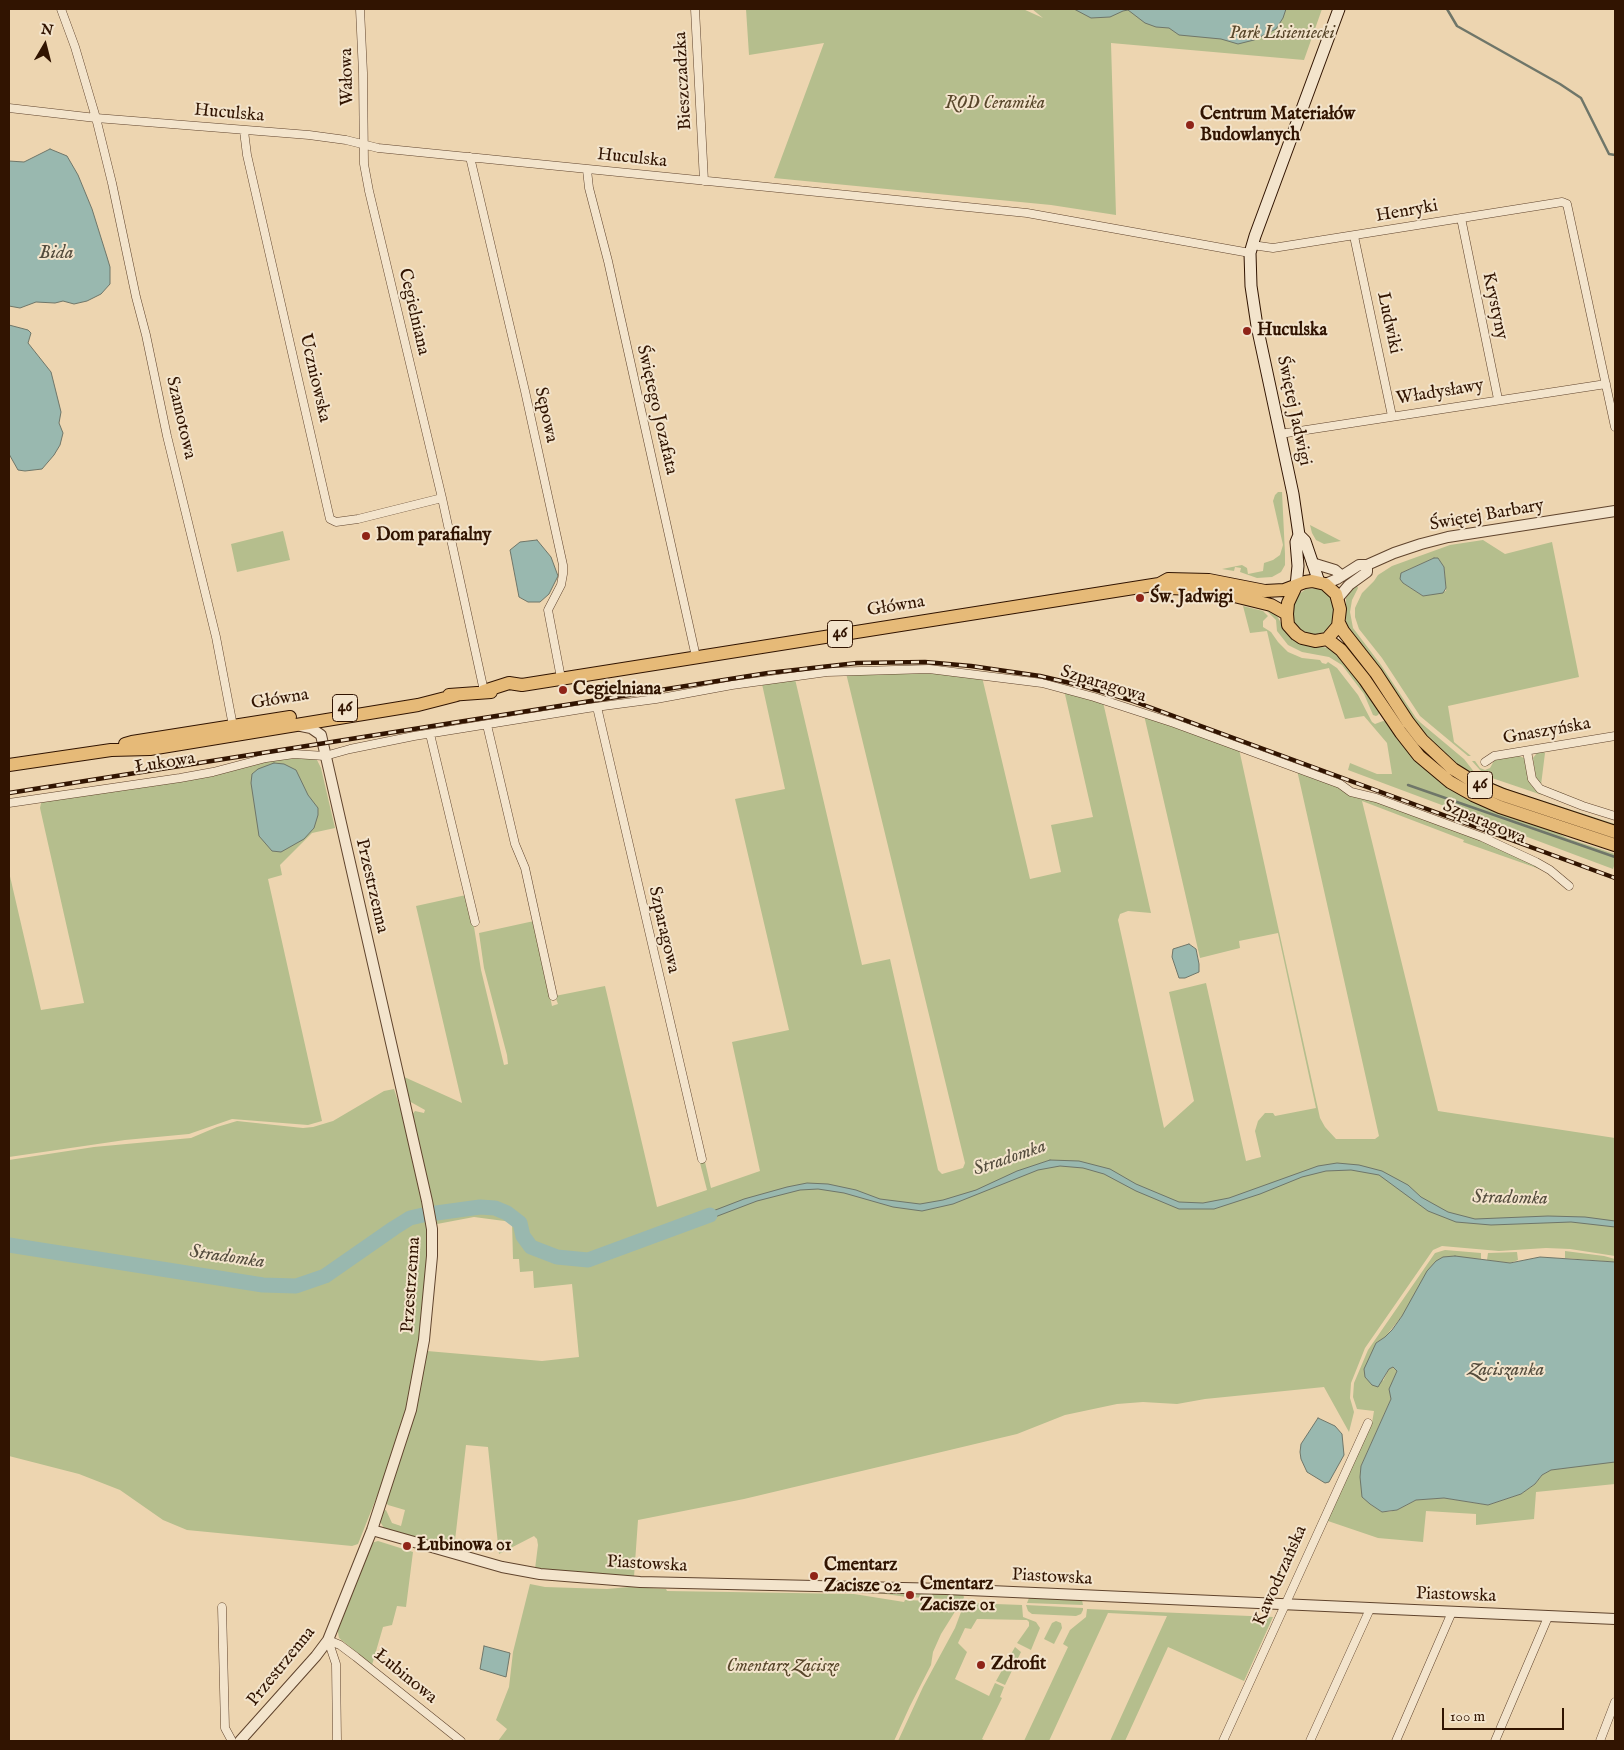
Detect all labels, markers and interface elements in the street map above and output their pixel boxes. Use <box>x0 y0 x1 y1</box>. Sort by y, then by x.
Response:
north arrow <box>20 20 70 70</box>
text: N <box>40 20 54 40</box>
park label: Park Lisieniecki <box>1229 23 1335 45</box>
street label: Bieszczadzka <box>671 31 697 131</box>
street label: Wałowa <box>337 48 359 106</box>
park label: ROD Ceramika <box>945 93 1045 115</box>
street label: Huculska <box>193 100 265 128</box>
place label: Centrum Materiałów Budowlanych <box>1200 104 1355 146</box>
marker: Centrum Materiałów Budowlanych <box>1184 119 1196 131</box>
street label: Huculska <box>596 145 668 173</box>
street label: Henryki <box>1374 196 1440 228</box>
water label: Bida <box>39 243 73 265</box>
street label: Cegielniana <box>393 267 433 357</box>
street label: Krystyny <box>1476 270 1512 342</box>
street label: Ludwiki <box>1371 290 1405 356</box>
place label: Huculska <box>1257 320 1327 342</box>
marker: Huculska <box>1241 325 1253 337</box>
street label: Uczniowska <box>293 332 335 424</box>
street label: Świętego Jozafata <box>631 343 681 477</box>
street label: Świętej Jadwigi <box>1271 354 1315 468</box>
street label: Szamotowa <box>160 375 200 461</box>
street label: Władysławy <box>1395 375 1485 411</box>
street label: Sępowa <box>529 385 561 445</box>
street label: Świętej Barbary <box>1428 495 1546 537</box>
place label: Dom parafialny <box>376 525 491 547</box>
marker: Dom parafialny <box>360 530 372 542</box>
place label: Św. Jadwigi <box>1150 587 1233 609</box>
street label: Główna <box>866 592 926 622</box>
marker: Św. Jadwigi <box>1134 592 1146 604</box>
road number: 46 <box>828 620 852 648</box>
street label: Szparagowa <box>1058 662 1148 708</box>
place label: Cegielniana <box>573 679 661 701</box>
marker: Cegielniana <box>557 684 569 696</box>
street label: Główna <box>250 685 310 715</box>
road number: 46 <box>332 694 358 721</box>
street label: Gnaszyńska <box>1502 714 1592 750</box>
street label: Łukowa <box>133 749 197 779</box>
road number: 46 <box>1468 772 1492 798</box>
street label: Szparagowa <box>1439 796 1529 850</box>
street label: Przestrzenna <box>350 837 392 935</box>
street label: Szparagowa <box>643 885 683 975</box>
water label: Stradomka <box>971 1136 1049 1182</box>
water label: Stradomka <box>1472 1187 1548 1211</box>
street label: Przestrzenna <box>398 1236 426 1334</box>
water label: Stradomka <box>188 1241 266 1275</box>
water label: Zaciszanka <box>1468 1360 1544 1382</box>
street label: Kawodrzańska <box>1249 1522 1313 1630</box>
place label: Łubinowa 01 <box>417 1535 512 1557</box>
marker: Łubinowa 01 <box>401 1540 413 1552</box>
street label: Piastowska <box>606 1552 688 1578</box>
place label: Cmentarz Zacisze 02 <box>824 1555 901 1598</box>
street label: Piastowska <box>1011 1565 1093 1591</box>
marker: Cmentarz Zacisze 02 <box>808 1570 820 1582</box>
place label: Cmentarz Zacisze 01 <box>920 1574 995 1616</box>
street label: Piastowska <box>1415 1584 1497 1608</box>
marker: Cmentarz Zacisze 01 <box>904 1589 916 1601</box>
street label: Przestrzenna <box>243 1623 321 1711</box>
street label: Łubinowa <box>369 1645 441 1709</box>
place label: Zdrofit <box>991 1654 1046 1676</box>
park label: Cmentarz Zacisze <box>727 1656 839 1678</box>
marker: Zdrofit <box>975 1659 987 1671</box>
scale bar <box>1444 1698 1566 1730</box>
text: 100 m <box>1450 1707 1485 1726</box>

